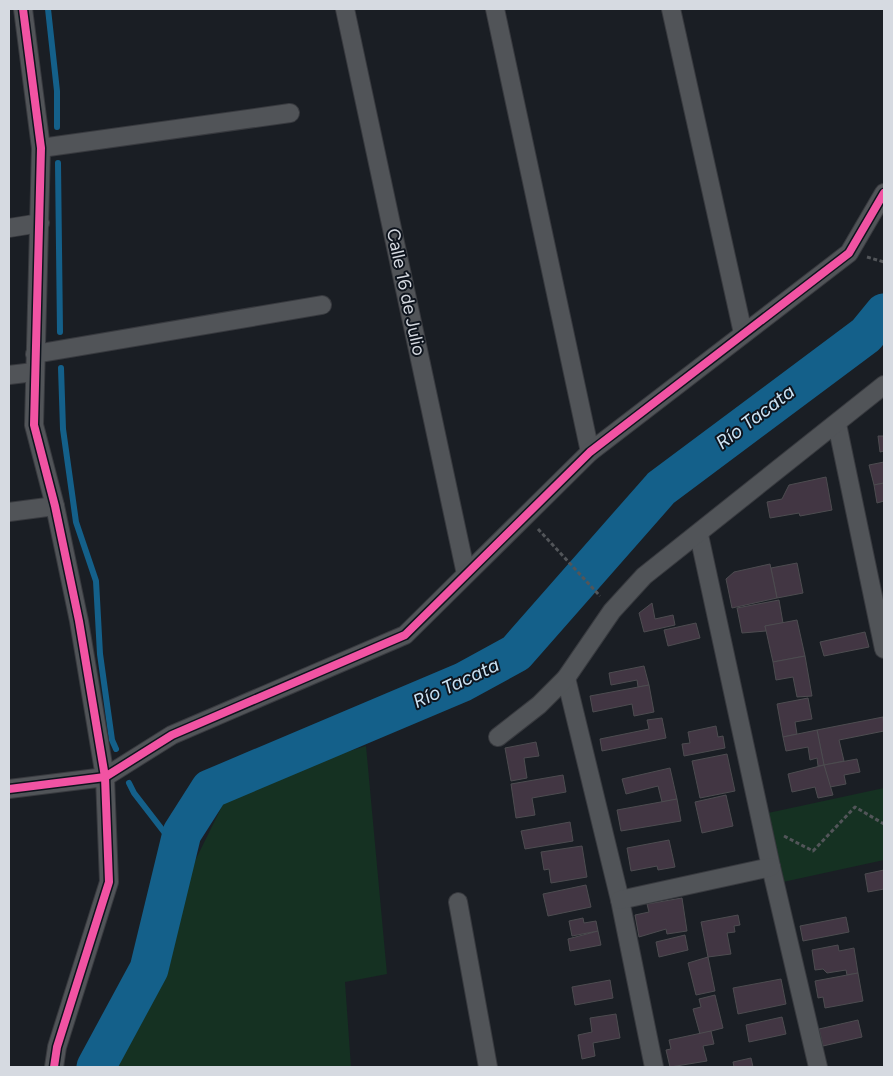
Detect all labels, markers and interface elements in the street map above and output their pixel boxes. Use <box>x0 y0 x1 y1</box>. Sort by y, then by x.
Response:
street label: Calle 16 de Julio <box>382 227 430 357</box>
water label: Río Tacata <box>711 380 799 454</box>
water label: Río Tacata <box>409 653 503 713</box>

